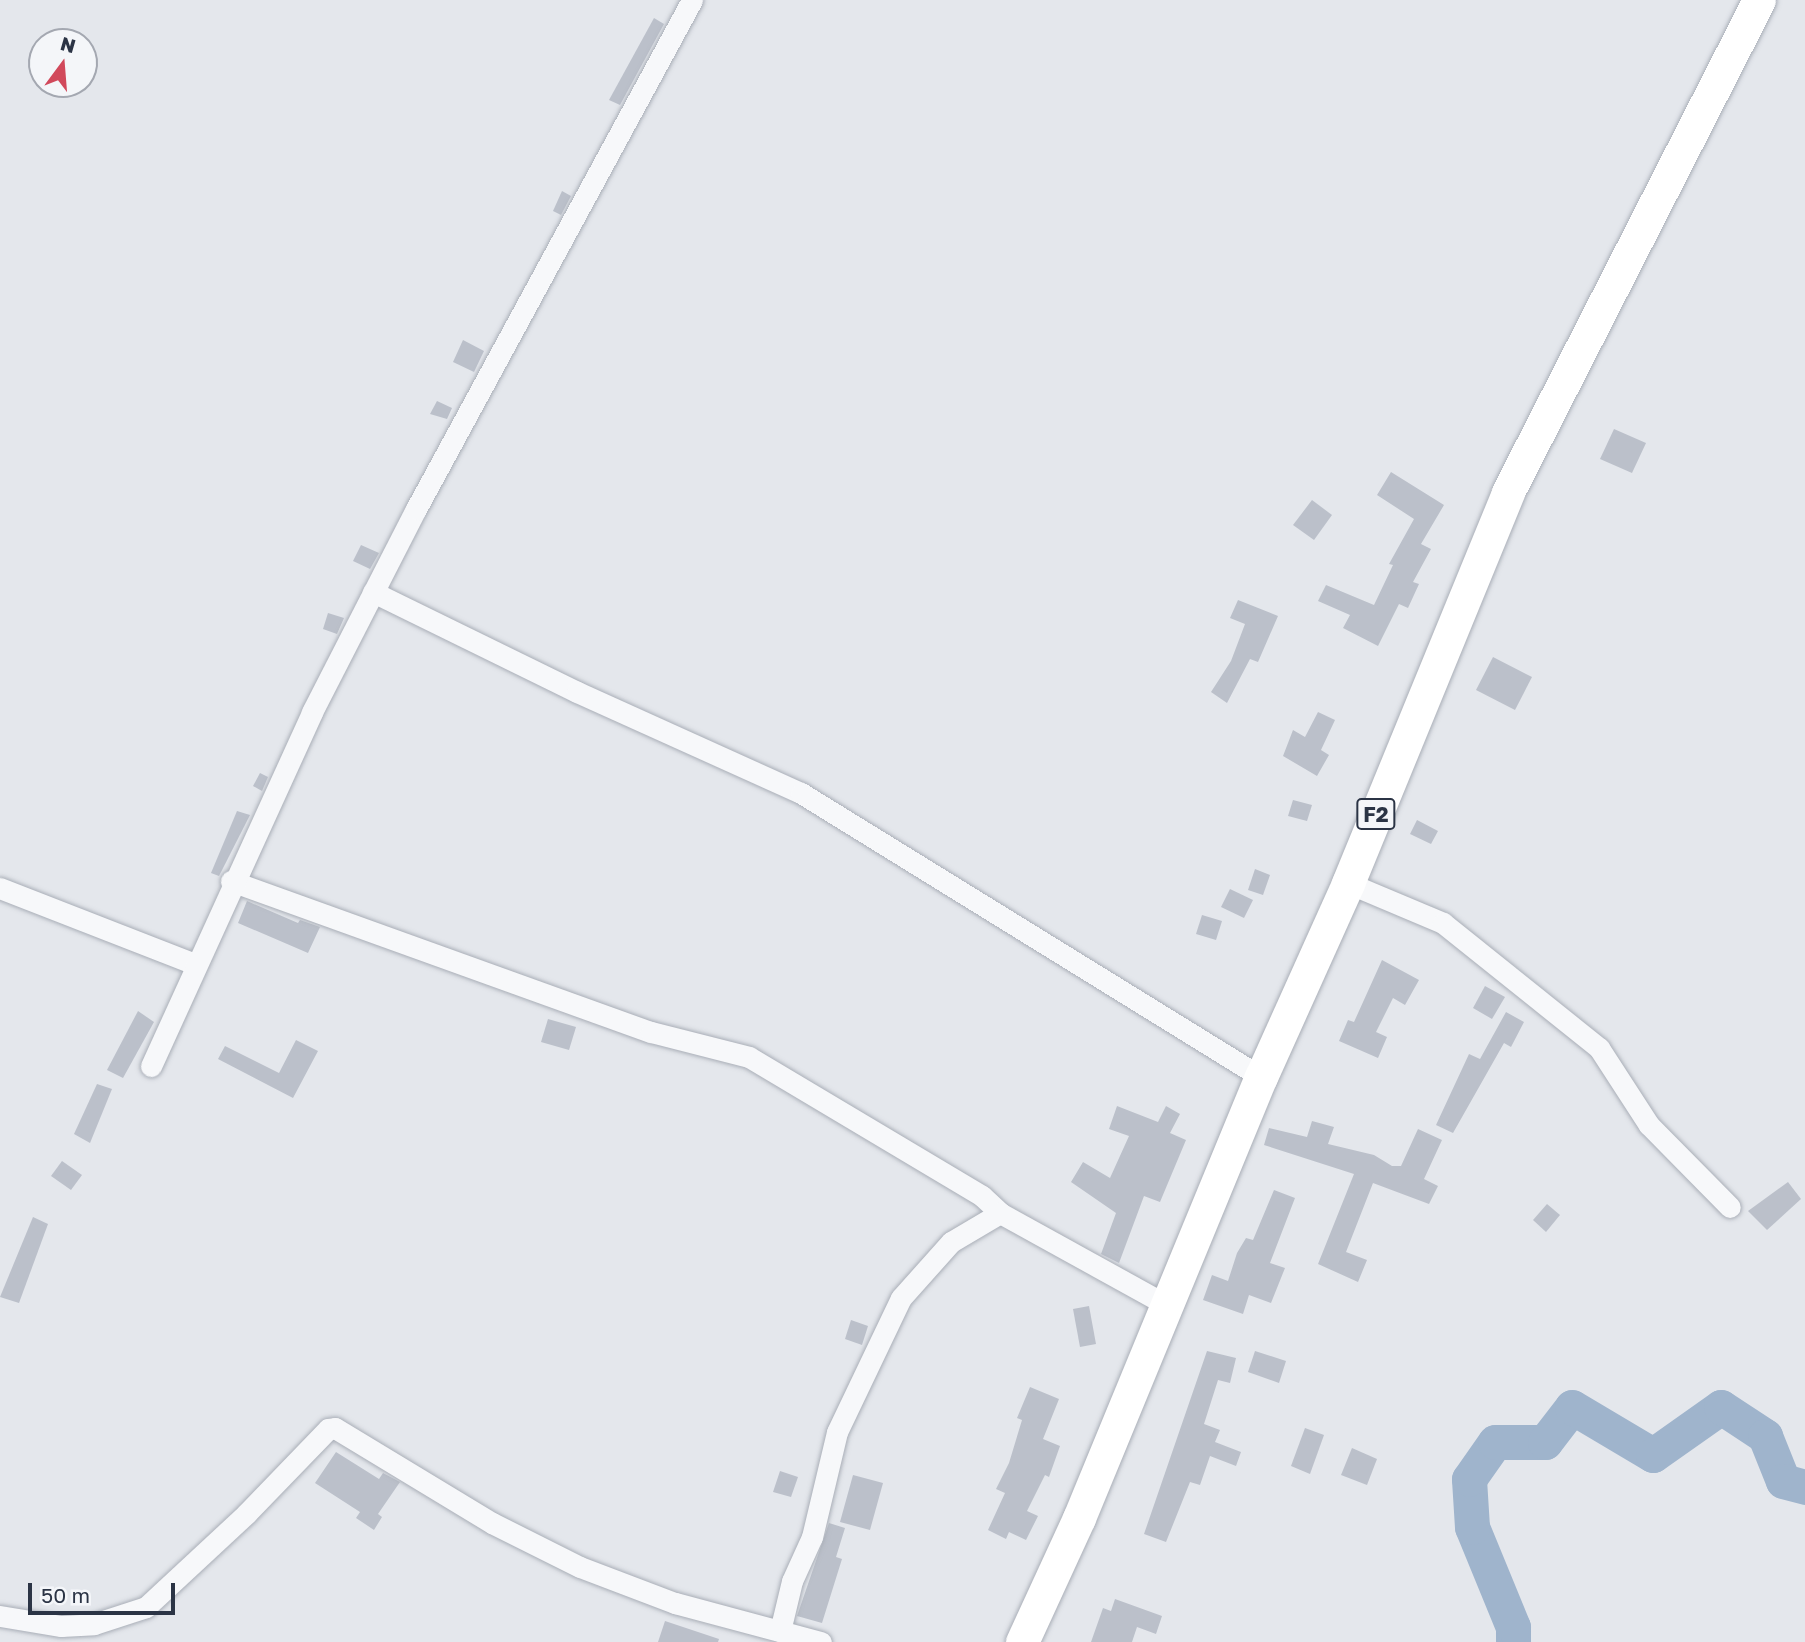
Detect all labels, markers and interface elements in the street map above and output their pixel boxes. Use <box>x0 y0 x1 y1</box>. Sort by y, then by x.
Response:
north arrow <box>28 28 98 98</box>
text: N <box>58 31 78 57</box>
road number: F2 <box>1355 796 1397 832</box>
scale bar <box>32 1568 178 1612</box>
text: 50 m <box>41 1582 90 1608</box>

